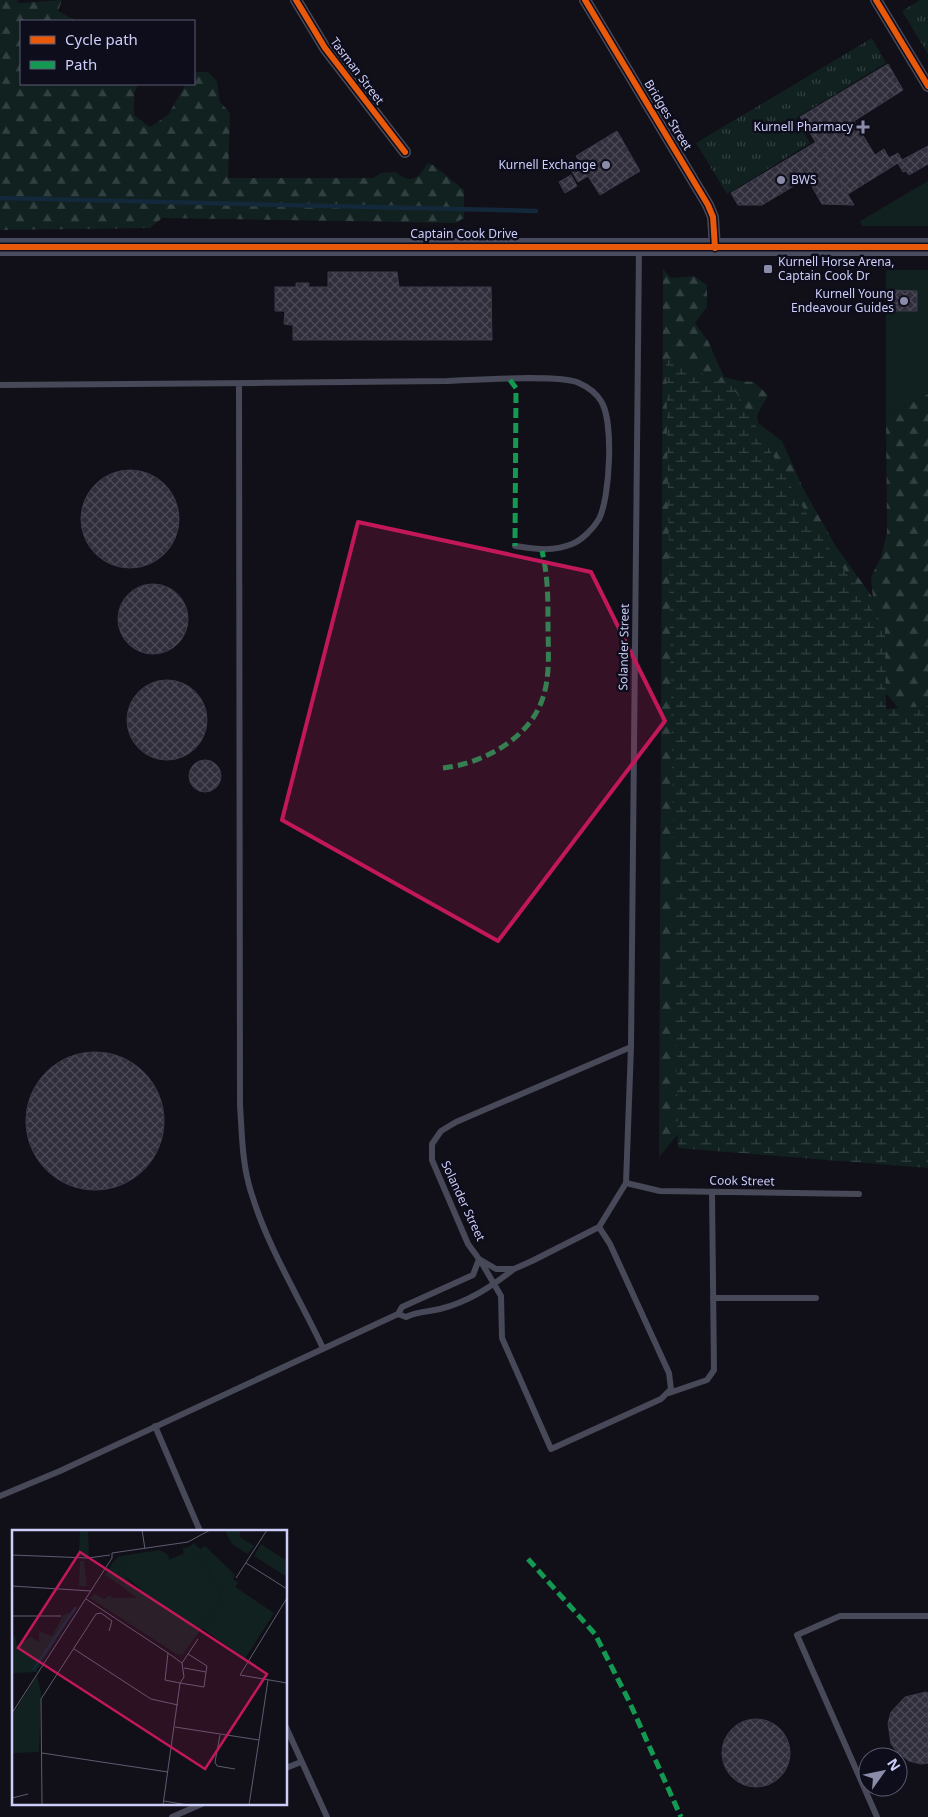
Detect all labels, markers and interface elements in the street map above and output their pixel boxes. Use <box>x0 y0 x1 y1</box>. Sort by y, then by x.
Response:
legend <box>20 20 195 85</box>
text: Cycle path <box>65 29 138 49</box>
street label: Tasman Street <box>326 34 389 108</box>
text: Path <box>65 54 97 74</box>
street label: Bridges Street <box>641 76 697 154</box>
place label: Kurnell Pharmacy <box>754 118 854 135</box>
marker: Kurnell Pharmacy <box>857 121 869 133</box>
place label: Kurnell Exchange <box>498 156 596 173</box>
marker: Kurnell Exchange <box>600 159 612 171</box>
place label: BWS <box>791 171 817 188</box>
marker: BWS <box>775 174 787 186</box>
street label: Captain Cook Drive <box>410 225 518 242</box>
place label: Kurnell Horse Arena, Captain Cook Dr <box>778 253 895 284</box>
marker: Kurnell Horse Arena, Captain Cook Dr <box>762 263 774 275</box>
place label: Kurnell Young Endeavour Guides <box>791 285 894 316</box>
marker: Kurnell Young Endeavour Guides <box>898 295 910 307</box>
street label: Solander Street <box>614 603 633 691</box>
street label: Solander Street <box>437 1158 490 1244</box>
street label: Cook Street <box>709 1171 775 1190</box>
inset map <box>12 1530 288 1804</box>
north arrow <box>858 1747 908 1797</box>
text: N <box>883 1755 905 1775</box>

